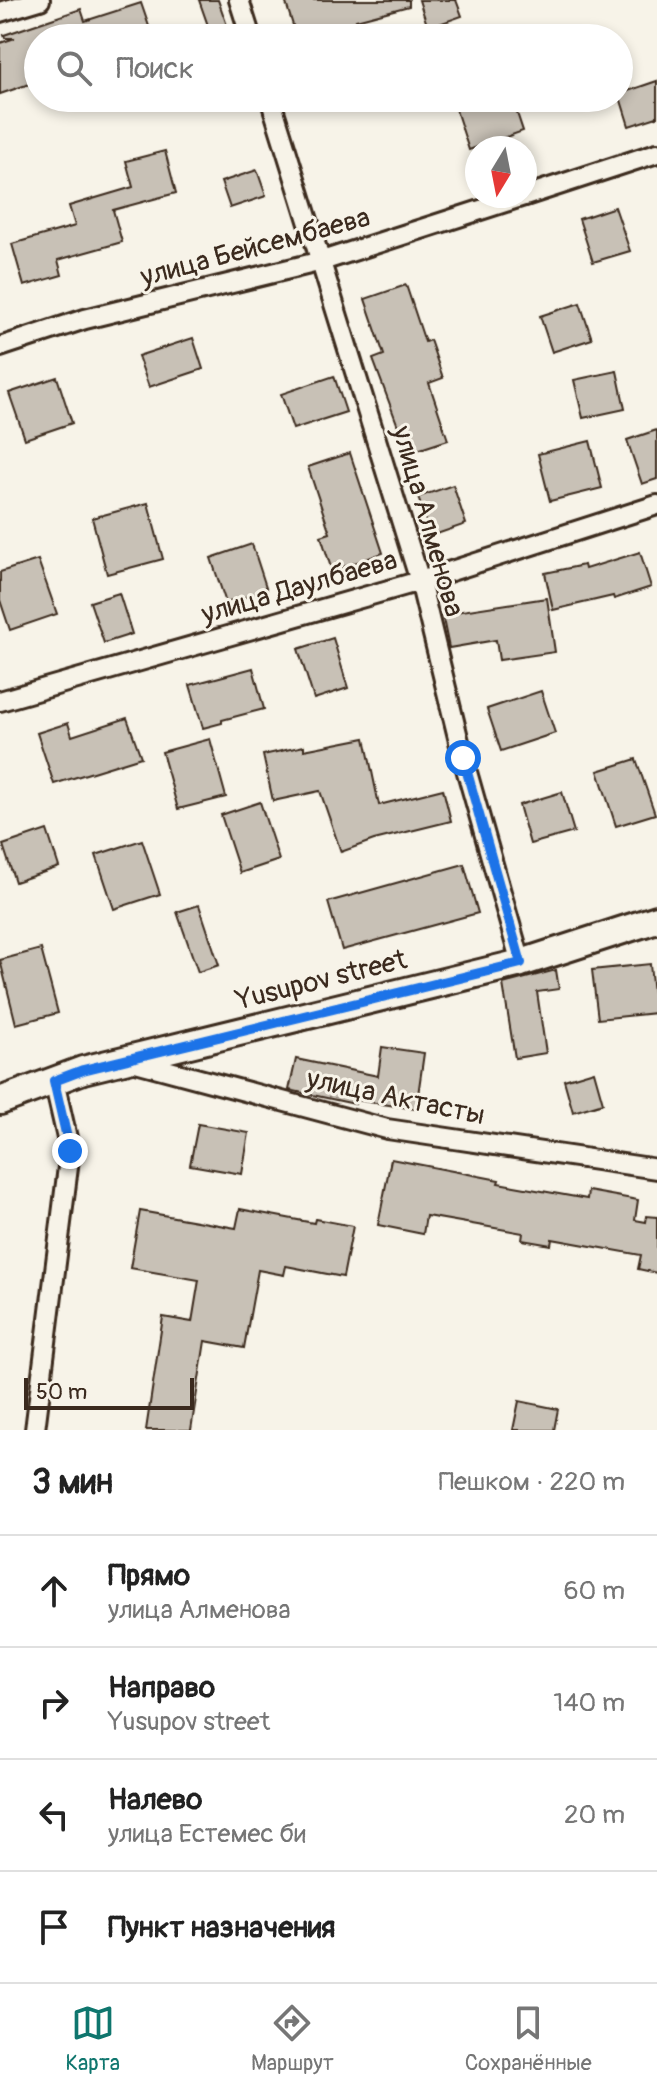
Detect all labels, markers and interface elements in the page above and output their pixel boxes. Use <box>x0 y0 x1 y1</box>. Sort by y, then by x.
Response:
search box <box>24 24 633 112</box>
icon: search <box>52 46 96 90</box>
text: Поиск <box>116 50 194 87</box>
north arrow <box>465 136 537 208</box>
street label: улица Бейсембаева <box>136 200 374 295</box>
street label: улица Алменова <box>383 421 471 621</box>
street label: улица Даулбаева <box>197 543 401 632</box>
route start <box>445 740 481 776</box>
street label: Yusupov street <box>231 942 411 1019</box>
street label: улица Актасты <box>302 1061 488 1133</box>
route end <box>52 1133 88 1169</box>
scale bar <box>24 1374 194 1410</box>
text: 50 m <box>36 1378 87 1406</box>
text: 3 мин <box>32 1461 113 1504</box>
text: Пешком · 220 m <box>438 1466 625 1498</box>
text: Прямо <box>108 1557 190 1594</box>
icon: ahead <box>32 1569 76 1613</box>
text: 60 m <box>563 1575 625 1607</box>
text: улица Алменова <box>108 1594 291 1626</box>
text: Направо <box>108 1669 215 1706</box>
icon: right <box>32 1681 76 1725</box>
text: 140 m <box>553 1687 625 1719</box>
text: Yusupov street <box>108 1706 270 1738</box>
text: Налево <box>108 1781 202 1818</box>
icon: left <box>32 1793 76 1837</box>
text: 20 m <box>564 1799 625 1831</box>
text: улица Естемес би <box>108 1818 306 1850</box>
icon: arrive <box>32 1905 76 1949</box>
text: Пункт назначения <box>108 1909 335 1946</box>
tab: Карта <box>65 2001 120 2077</box>
tab: Маршрут <box>251 2001 334 2077</box>
tab: Сохранённые <box>465 2001 592 2077</box>

